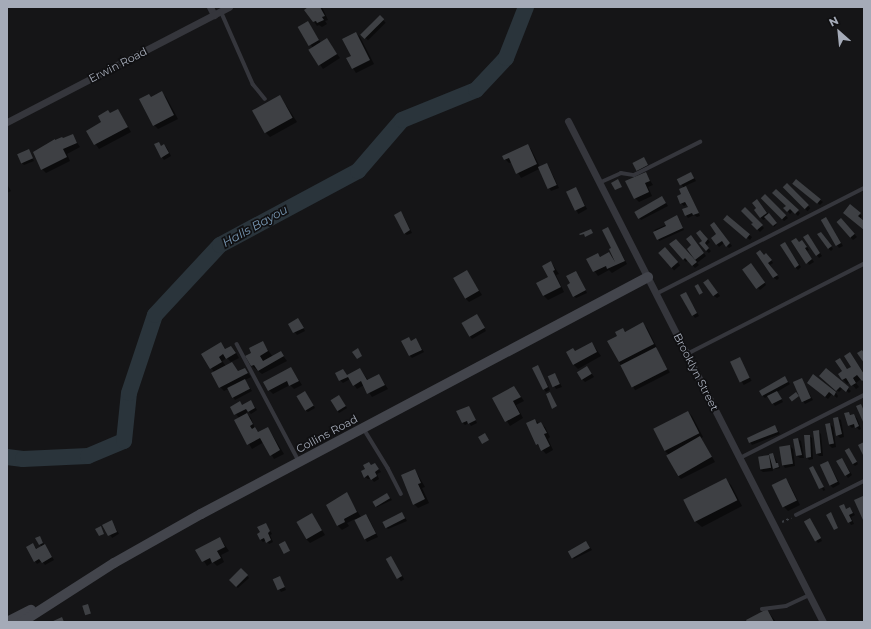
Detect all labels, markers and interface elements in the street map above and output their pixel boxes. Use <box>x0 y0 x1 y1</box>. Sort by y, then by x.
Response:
north arrow <box>819 12 859 52</box>
text: N <box>826 13 841 30</box>
street label: Erwin Road <box>87 45 149 85</box>
water label: Halls Bayou <box>220 202 290 250</box>
street label: Brooklyn Street <box>671 331 721 413</box>
street label: Collins Road <box>294 412 360 456</box>

